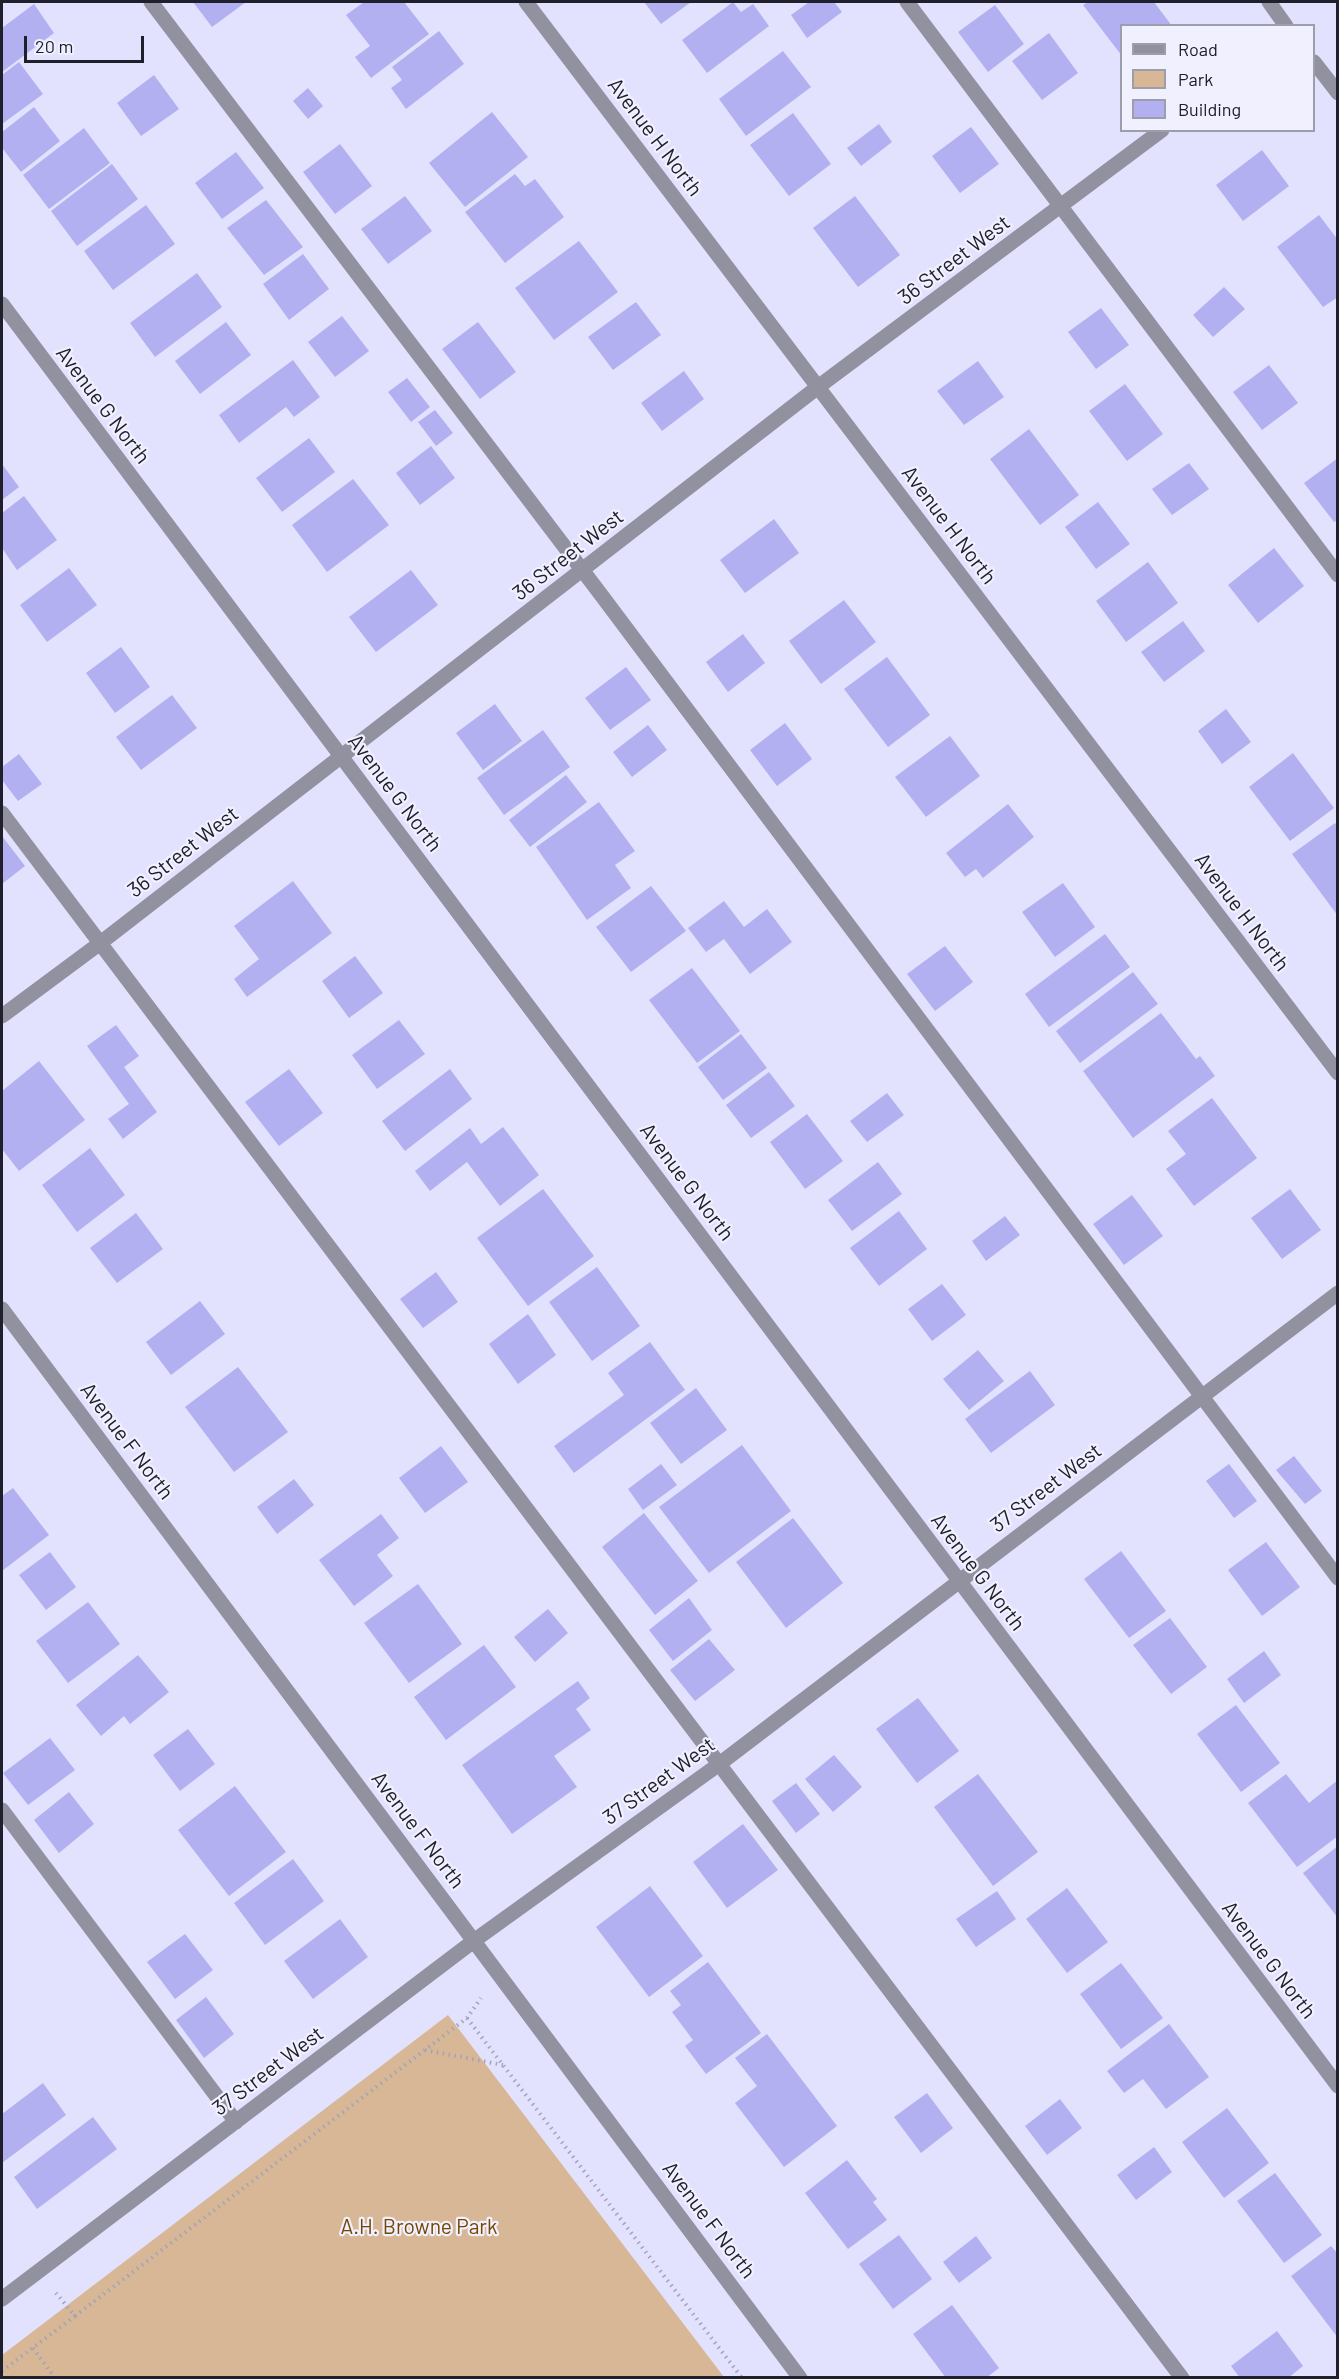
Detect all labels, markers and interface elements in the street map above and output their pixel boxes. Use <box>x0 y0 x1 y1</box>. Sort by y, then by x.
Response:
scale bar <box>27 24 147 62</box>
legend <box>1120 24 1315 132</box>
text: 20 m <box>35 35 73 57</box>
text: Road <box>1178 38 1218 60</box>
text: Park <box>1178 68 1213 90</box>
street label: Avenue H North <box>602 73 708 201</box>
text: Building <box>1178 98 1241 120</box>
street label: 36 Street West <box>893 210 1015 310</box>
street label: Avenue G North <box>51 341 155 469</box>
street label: Avenue H North <box>896 461 1002 589</box>
street label: 36 Street West <box>508 504 628 606</box>
street label: Avenue G North <box>343 729 447 857</box>
street label: 36 Street West <box>123 801 243 903</box>
street label: Avenue H North <box>1189 848 1295 976</box>
street label: Avenue G North <box>635 1118 739 1246</box>
street label: Avenue F North <box>75 1378 179 1504</box>
street label: 37 Street West <box>985 1438 1107 1538</box>
street label: Avenue G North <box>926 1508 1030 1636</box>
street label: 37 Street West <box>598 1732 720 1830</box>
street label: Avenue F North <box>366 1767 470 1893</box>
street label: Avenue G North <box>1217 1896 1321 2024</box>
street label: 37 Street West <box>207 2021 329 2121</box>
street label: Avenue F North <box>657 2157 761 2283</box>
park label: A.H. Browne Park <box>340 2214 498 2240</box>

